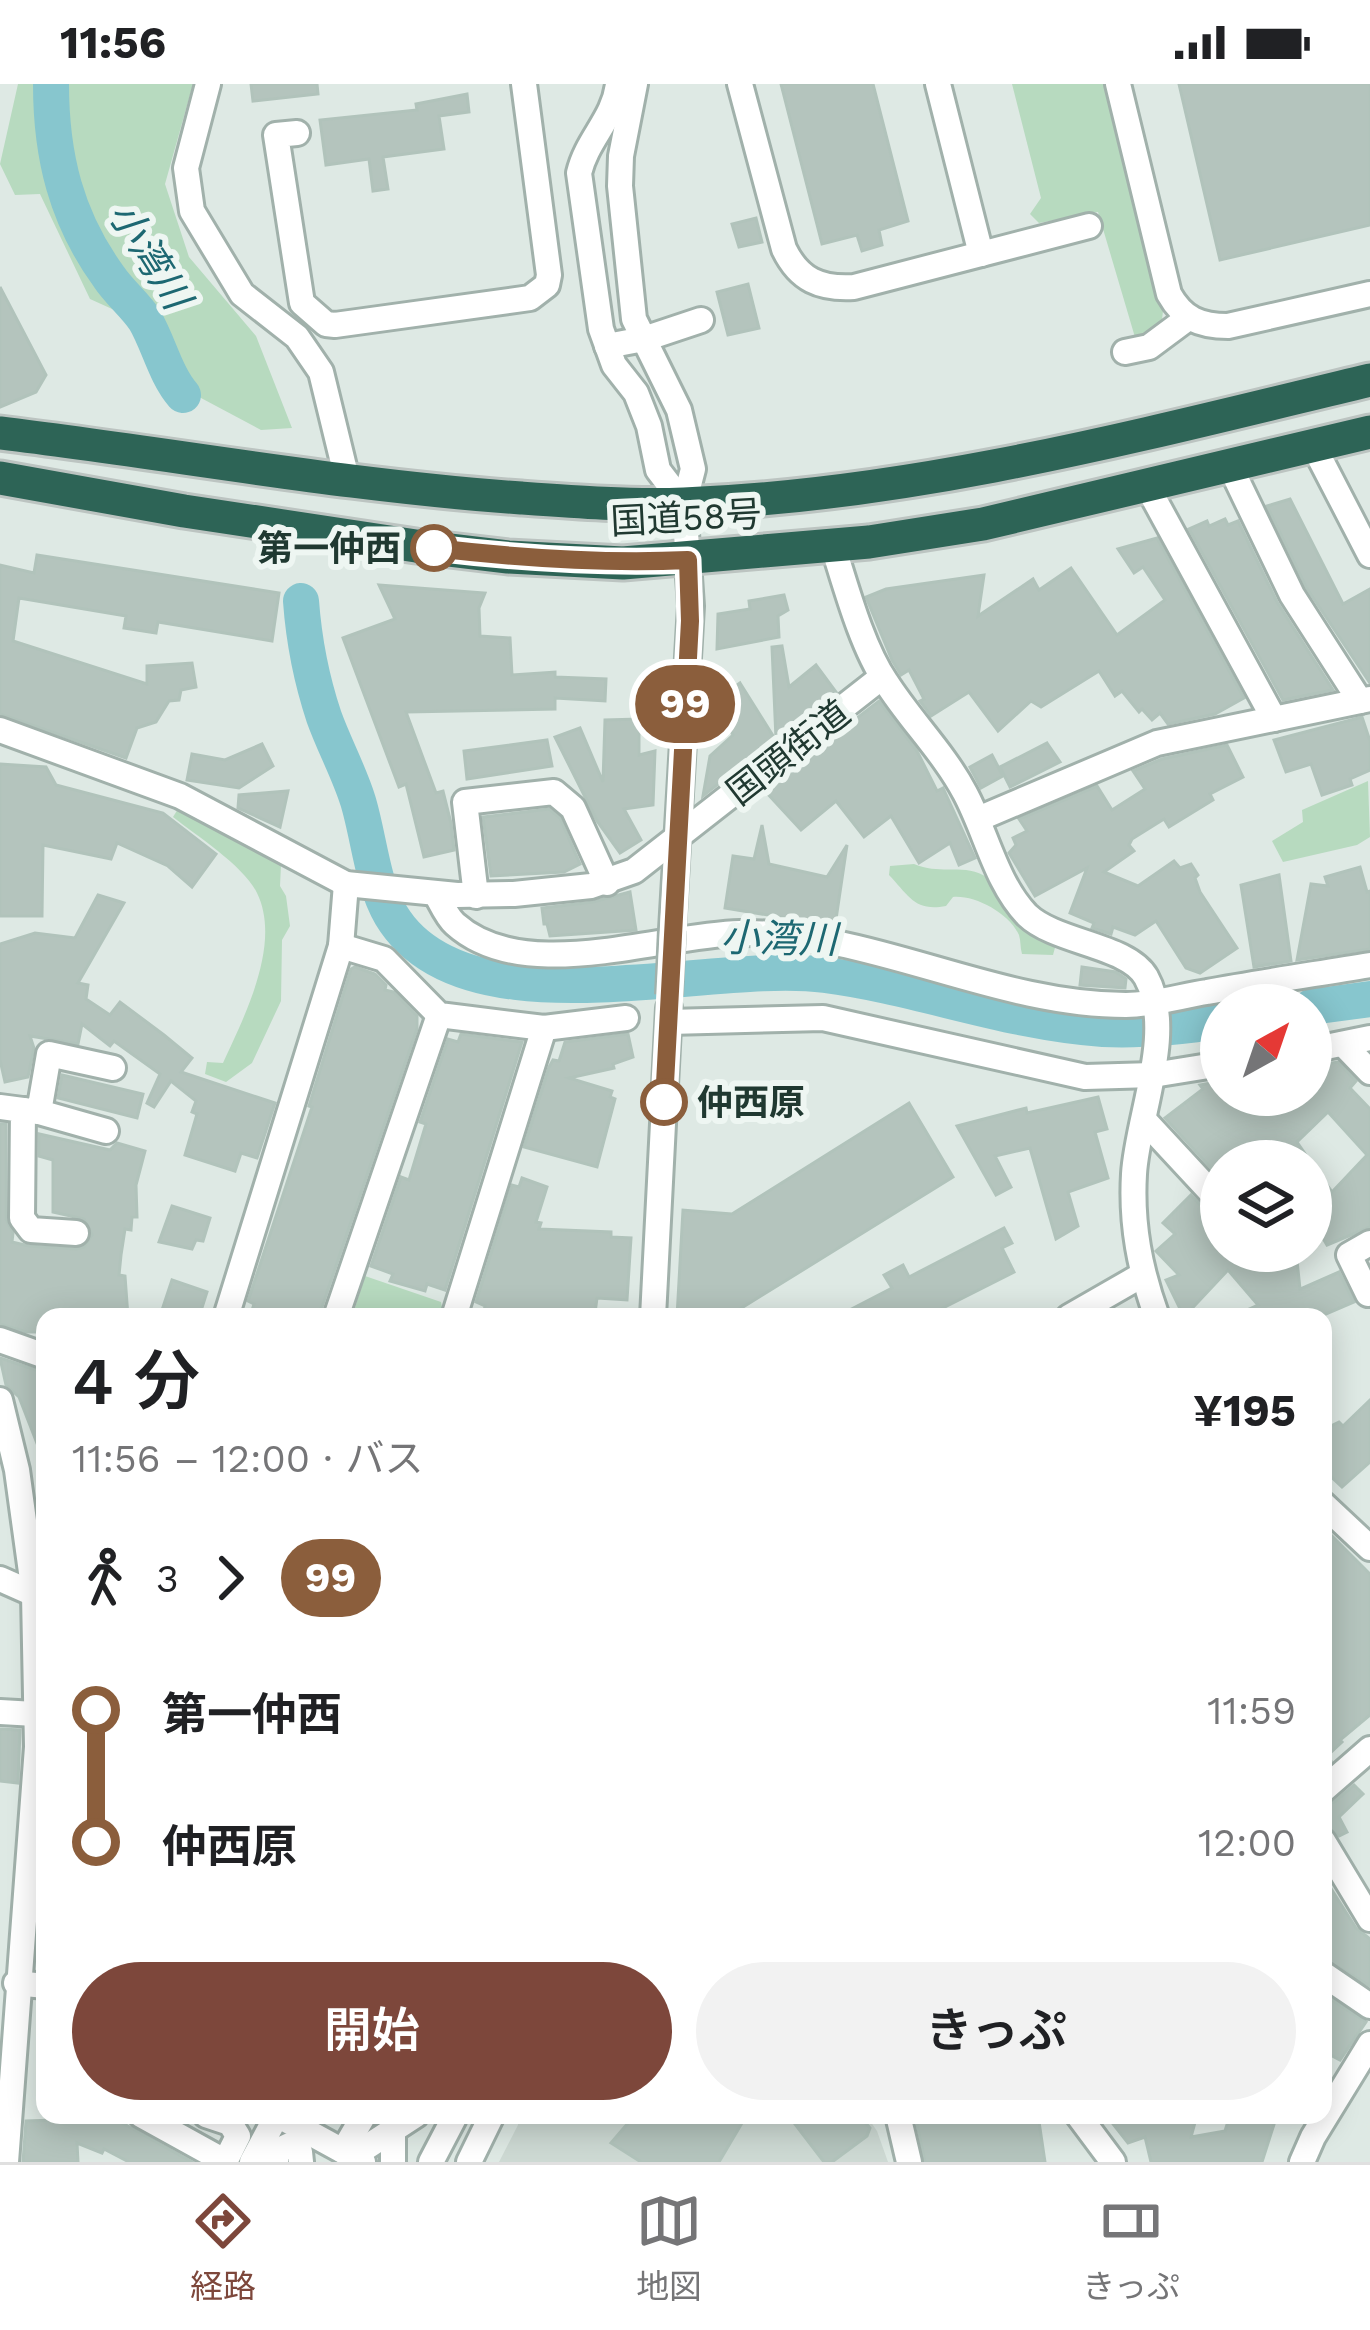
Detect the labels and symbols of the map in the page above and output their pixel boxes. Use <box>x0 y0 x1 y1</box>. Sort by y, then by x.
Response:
water label: 小湾川 <box>99 194 202 320</box>
street label: 国道58号 <box>609 493 763 543</box>
marker: 第一仲西 <box>412 526 456 570</box>
place label: 第一仲西 <box>257 528 401 570</box>
line badge: 99 <box>631 665 739 743</box>
street label: 国頭街道 <box>719 692 858 814</box>
water label: 小湾川 <box>720 915 842 962</box>
north arrow <box>1200 984 1332 1116</box>
marker: 仲西原 <box>642 1080 686 1124</box>
place label: 仲西原 <box>697 1082 805 1124</box>

